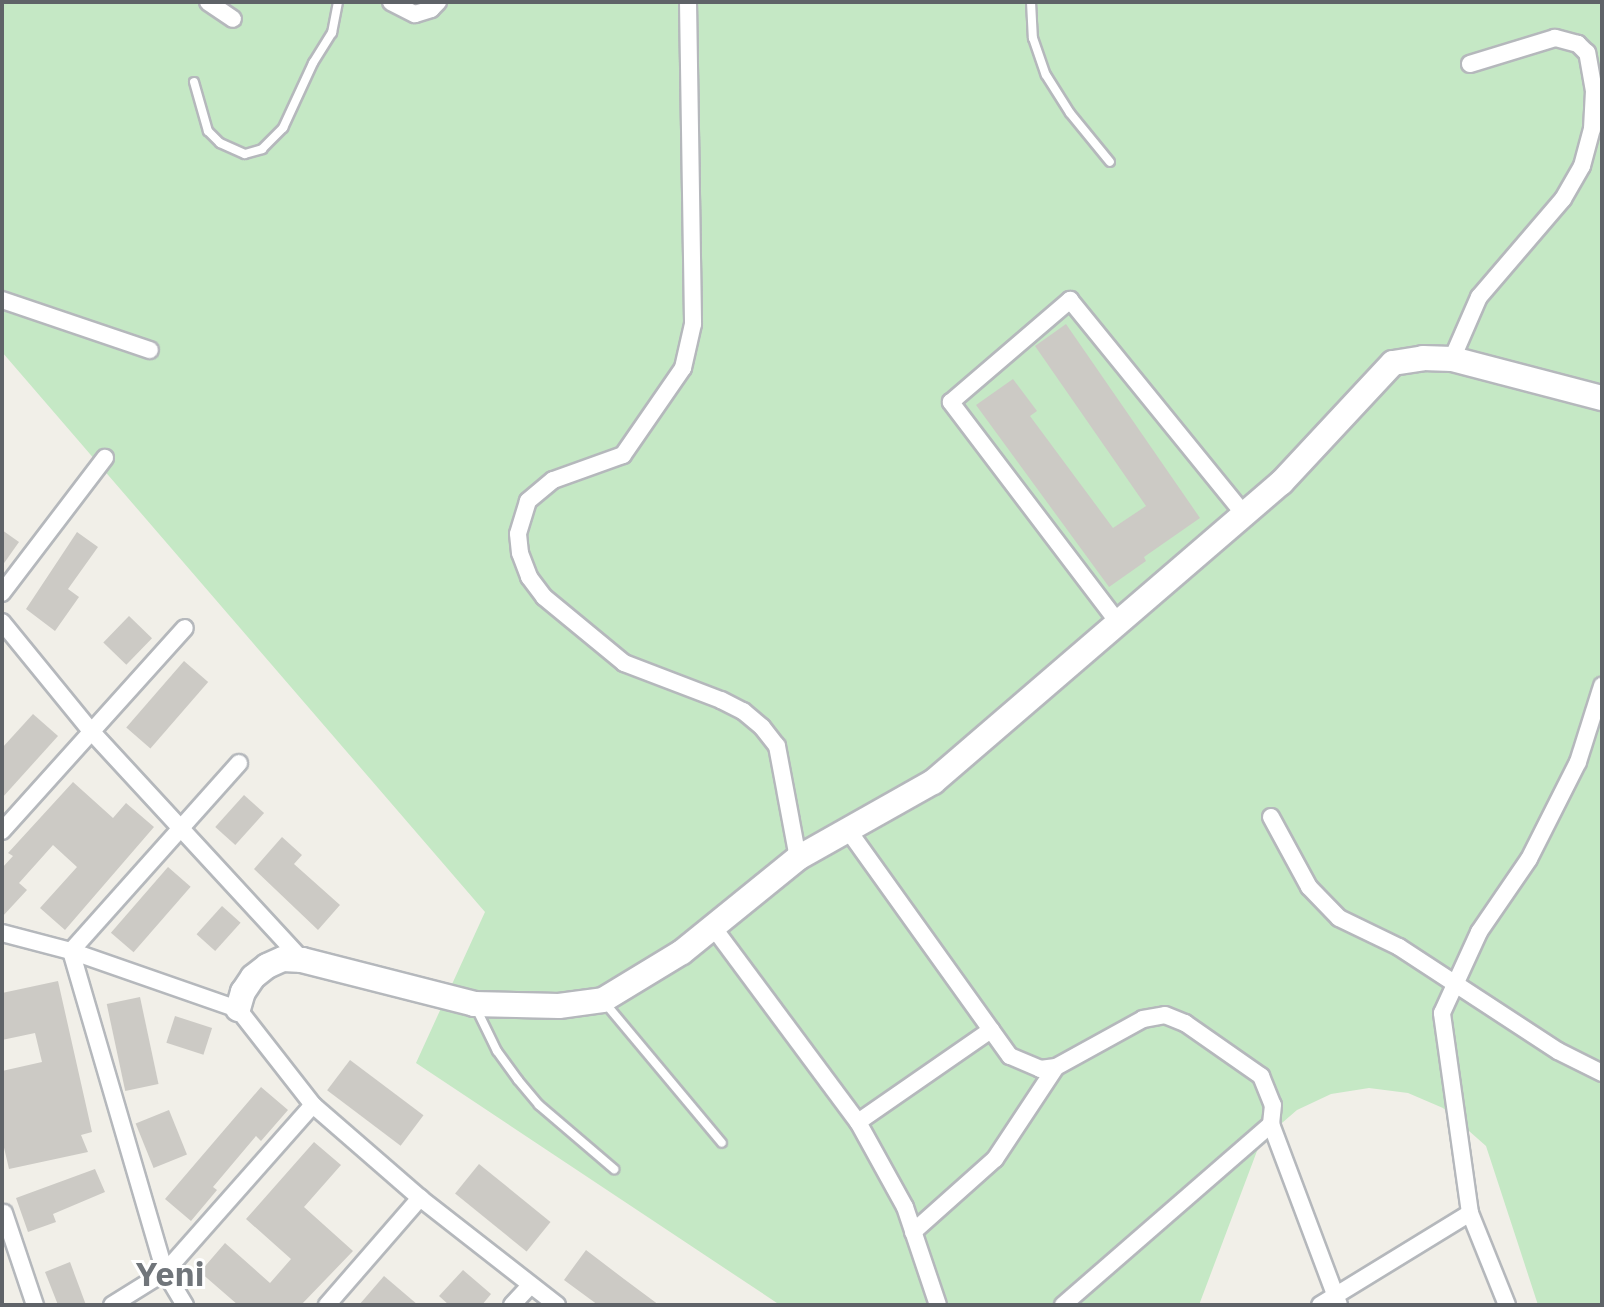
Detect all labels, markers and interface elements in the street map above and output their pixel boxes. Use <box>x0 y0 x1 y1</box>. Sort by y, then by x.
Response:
district label: Yeni <box>135 1254 205 1294</box>

